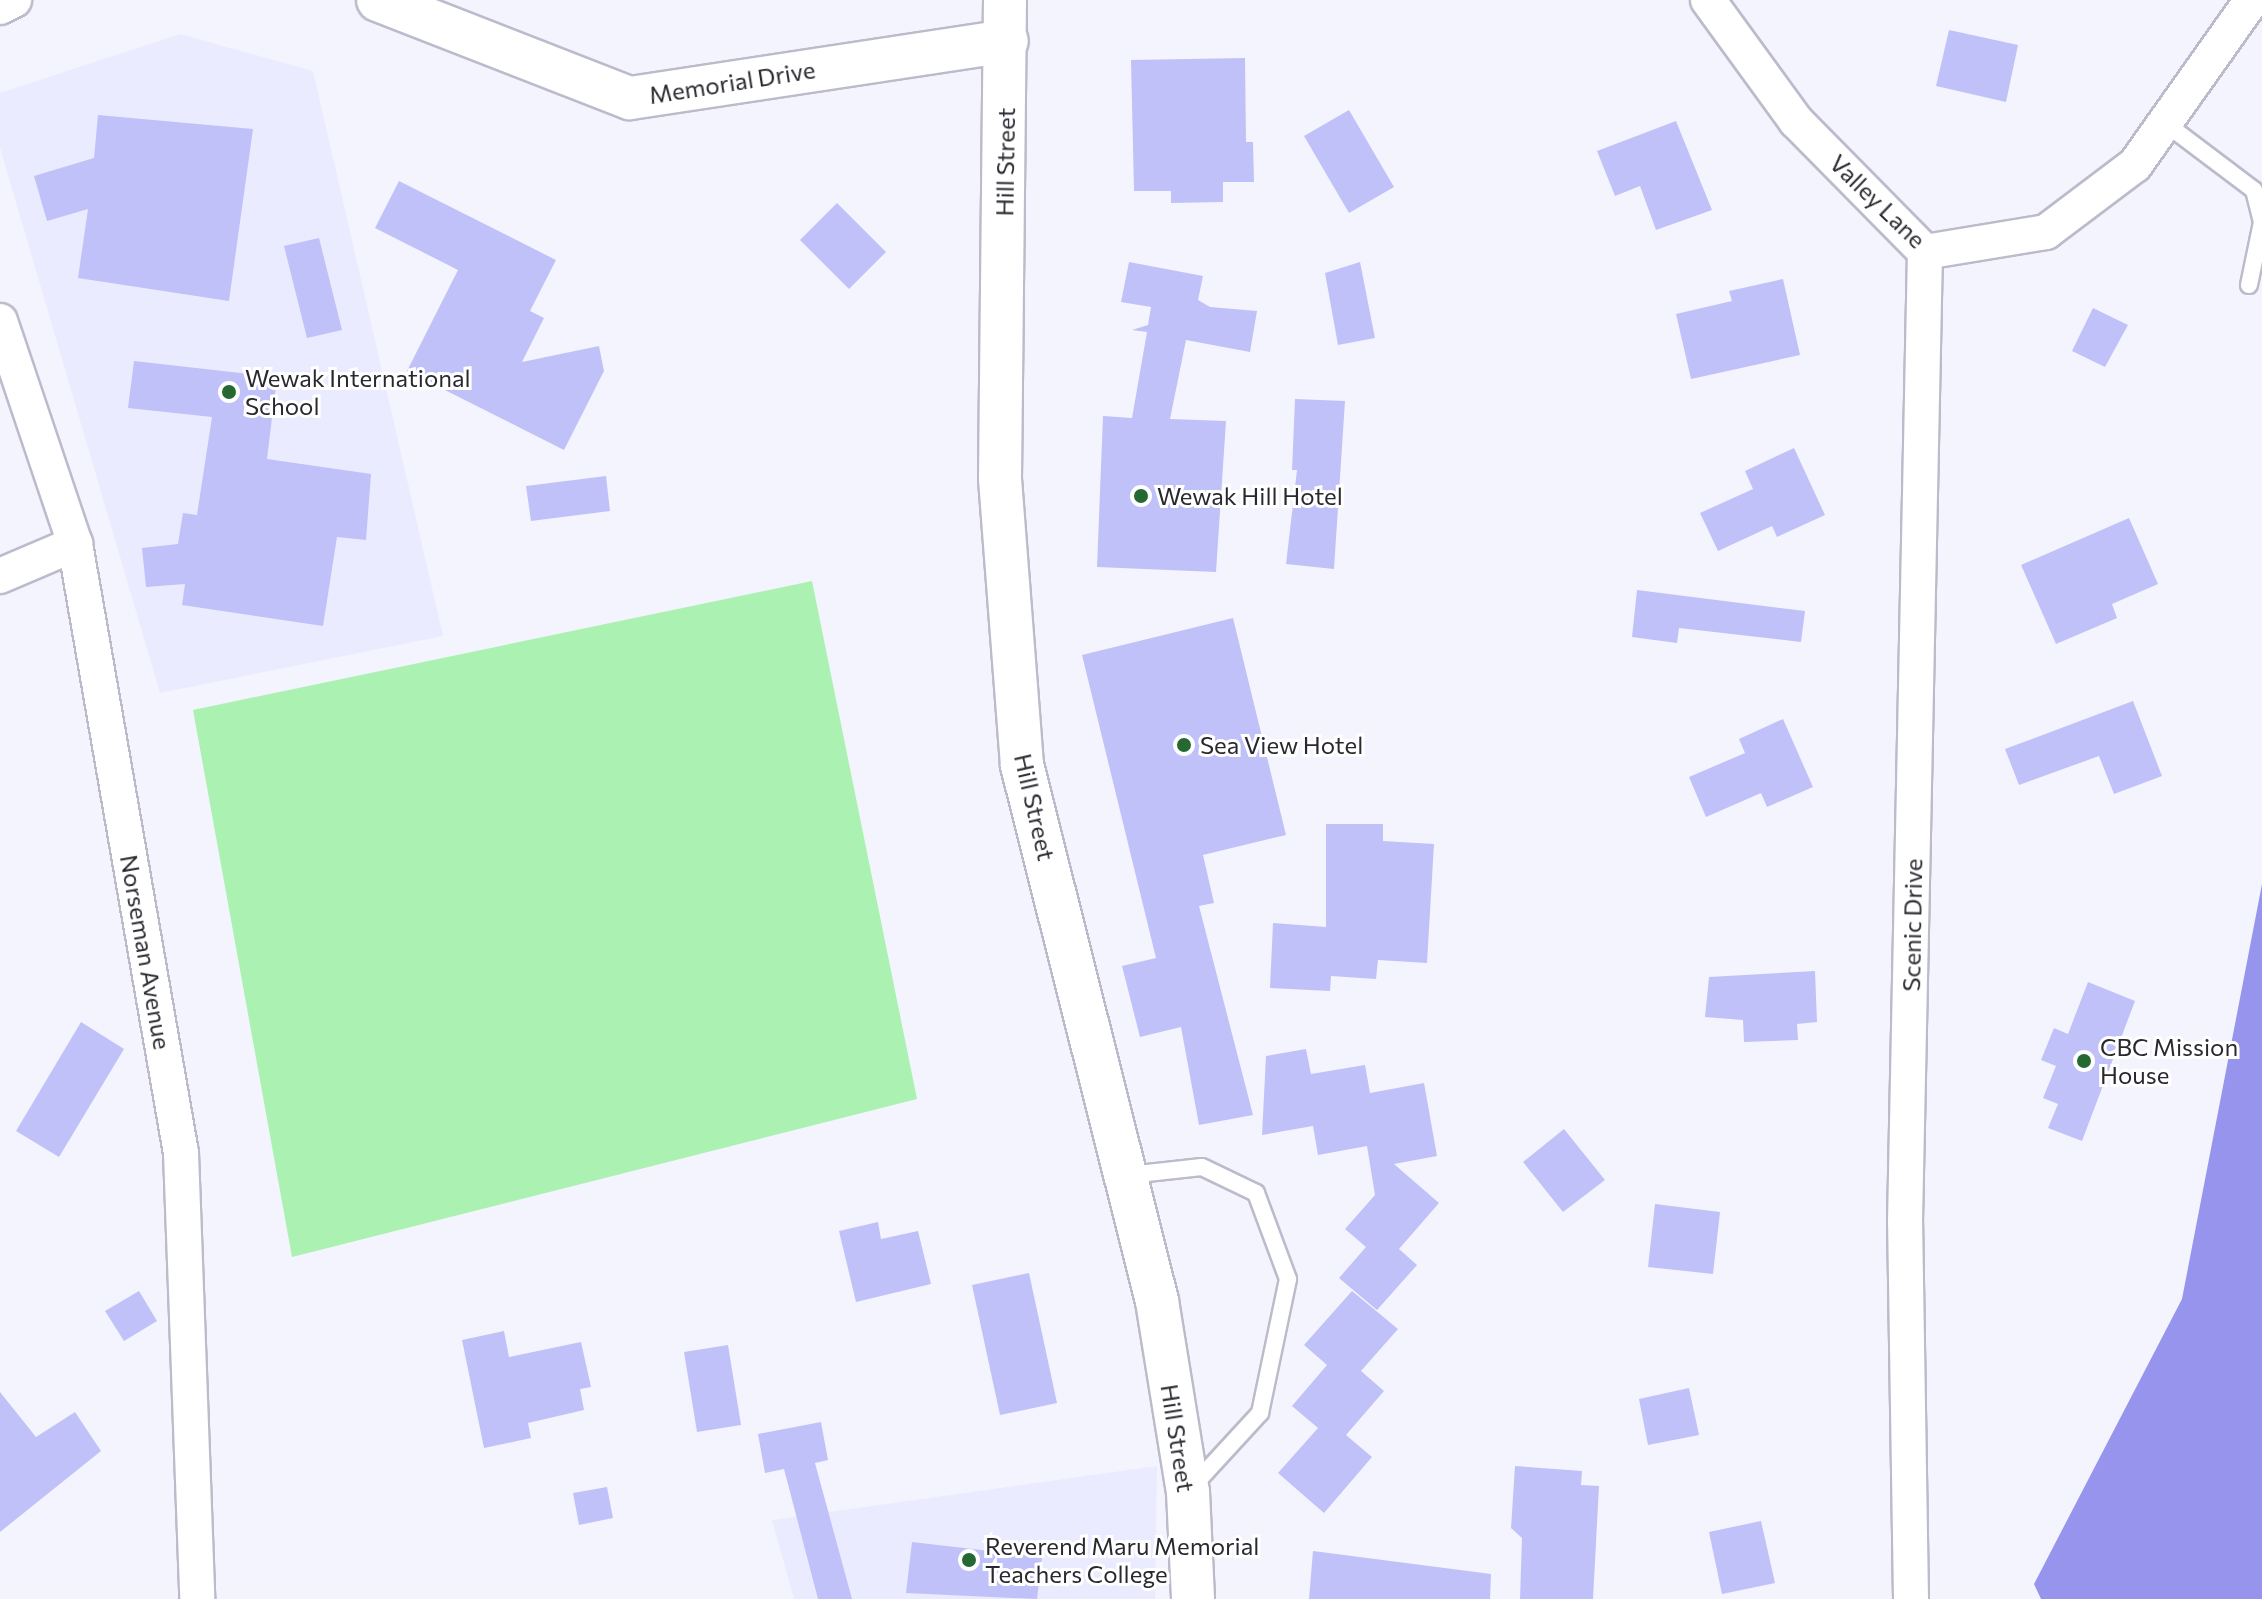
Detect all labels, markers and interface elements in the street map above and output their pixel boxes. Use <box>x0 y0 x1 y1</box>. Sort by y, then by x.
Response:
street label: Memorial Drive <box>647 55 817 109</box>
street label: Hill Street <box>990 107 1020 217</box>
street label: Valley Lane <box>1824 148 1932 254</box>
place label: Wewak International School <box>245 364 471 420</box>
marker: Wewak International School <box>220 383 238 401</box>
place label: Wewak Hill Hotel <box>1157 482 1343 510</box>
marker: Wewak Hill Hotel <box>1132 487 1150 505</box>
place label: Sea View Hotel <box>1200 731 1363 759</box>
marker: Sea View Hotel <box>1175 736 1193 754</box>
street label: Hill Street <box>1009 751 1061 863</box>
street label: Norseman Avenue <box>115 852 177 1052</box>
street label: Scenic Drive <box>1896 858 1928 992</box>
place label: CBC Mission House <box>2100 1033 2238 1089</box>
marker: CBC Mission House <box>2075 1052 2093 1070</box>
street label: Hill Street <box>1155 1382 1201 1494</box>
place label: Reverend Maru Memorial Teachers College <box>985 1532 1259 1588</box>
marker: Reverend Maru Memorial Teachers College <box>960 1551 978 1569</box>

